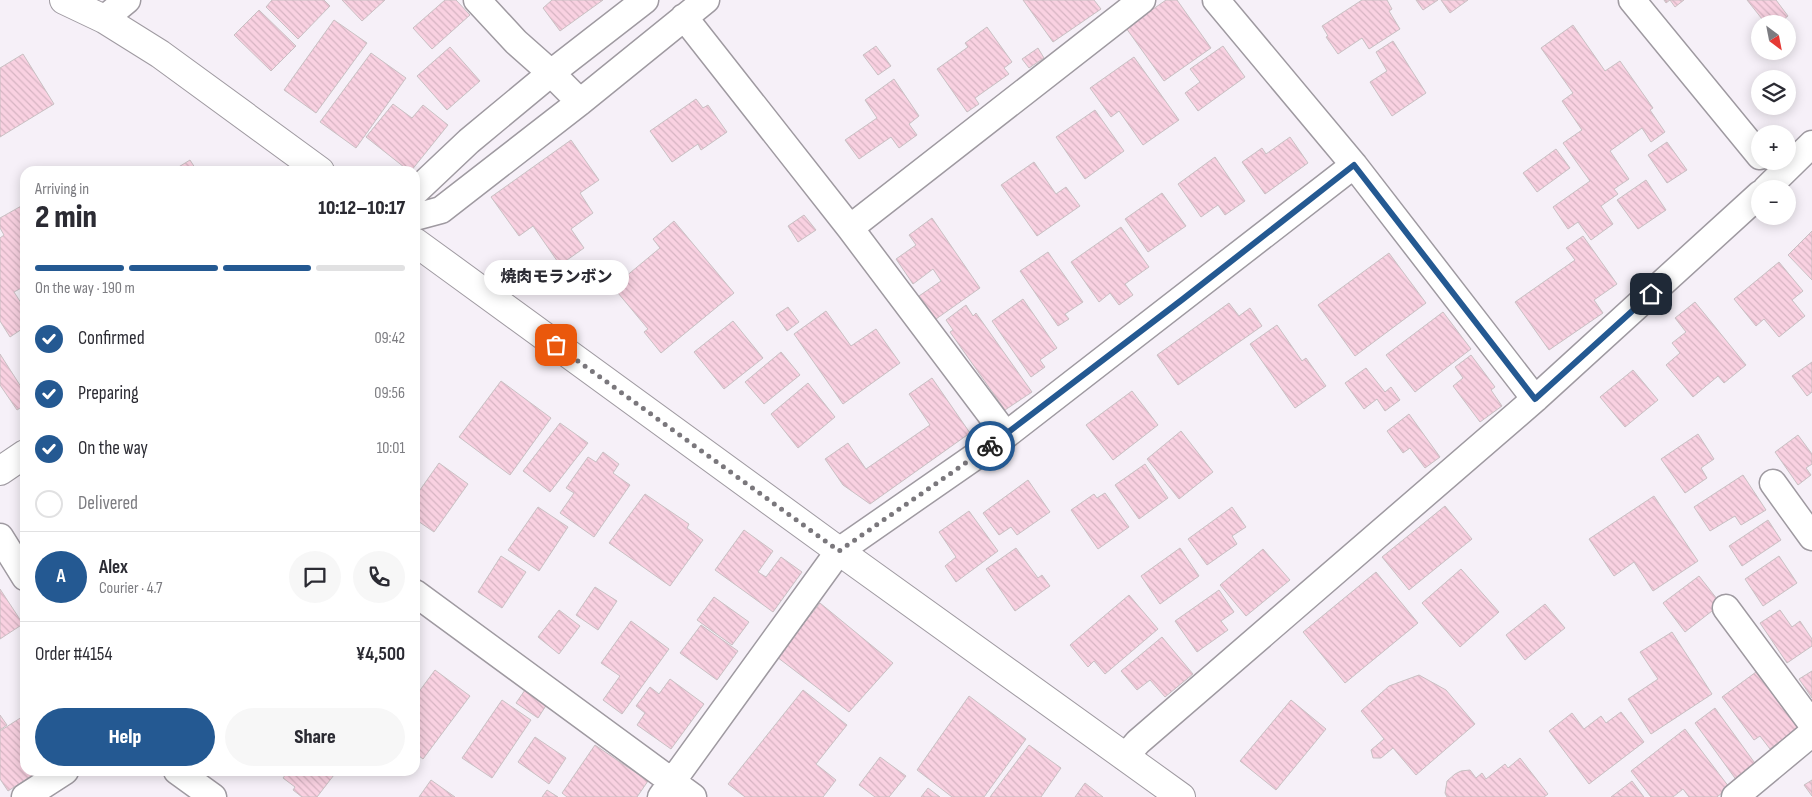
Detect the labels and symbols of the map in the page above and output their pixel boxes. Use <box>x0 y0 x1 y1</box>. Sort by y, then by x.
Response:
north arrow <box>1751 15 1796 60</box>
callout: 焼肉モランボン <box>484 260 628 295</box>
pin <box>1630 273 1672 315</box>
pin <box>535 324 577 366</box>
courier <box>965 421 1015 471</box>

